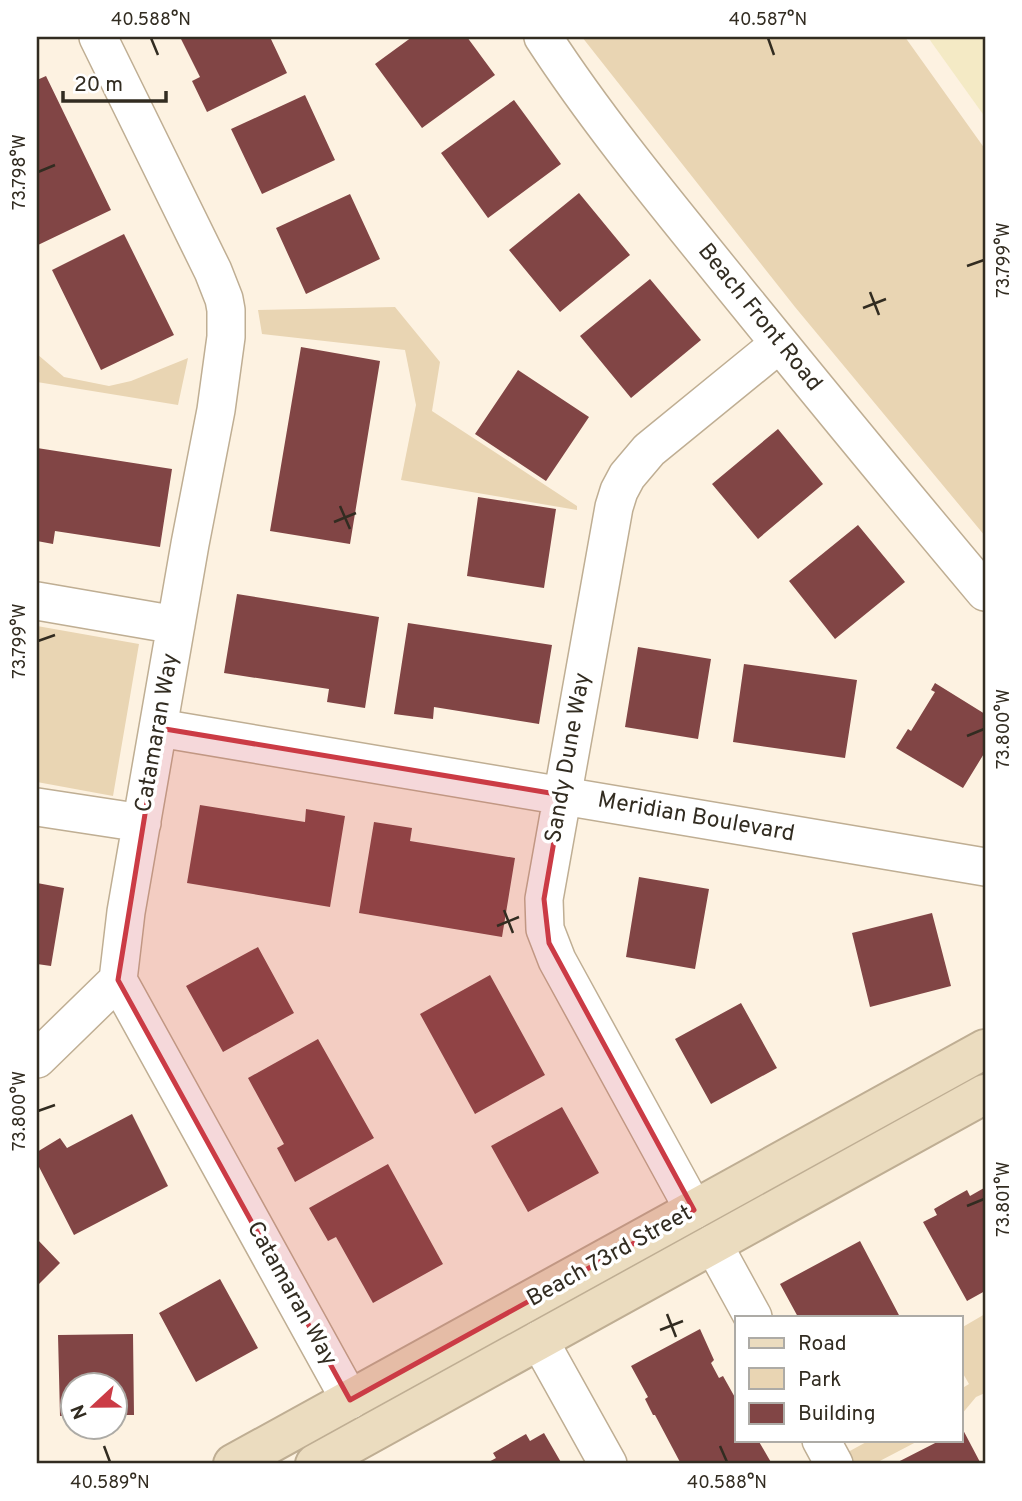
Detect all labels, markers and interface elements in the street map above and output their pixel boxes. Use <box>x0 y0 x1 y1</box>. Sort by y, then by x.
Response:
text: 40.588°N <box>111 9 191 32</box>
text: 40.587°N <box>729 9 807 32</box>
scale bar <box>63 60 166 104</box>
text: 20 m <box>74 72 123 99</box>
text: 73.798°W <box>9 134 32 210</box>
text: 73.799°W <box>993 222 1016 298</box>
street label: Beach Front Road <box>690 238 828 398</box>
text: 73.799°W <box>9 603 32 679</box>
street label: Catamaran Way <box>130 651 186 815</box>
street label: Sandy Dune Way <box>540 671 598 845</box>
text: 73.800°W <box>993 689 1016 769</box>
street label: Meridian Boulevard <box>595 786 797 850</box>
text: 73.800°W <box>9 1071 32 1151</box>
text: 73.801°W <box>993 1161 1016 1237</box>
street label: Beach 73rd Street <box>522 1200 698 1314</box>
street label: Catamaran Way <box>239 1216 343 1372</box>
legend <box>735 1316 962 1442</box>
text: Road <box>798 1331 847 1358</box>
text: Park <box>798 1367 841 1394</box>
north arrow <box>60 1372 130 1442</box>
text: N <box>66 1401 94 1422</box>
text: Building <box>798 1401 876 1428</box>
text: 40.589°N <box>70 1472 150 1495</box>
text: 40.588°N <box>687 1472 767 1495</box>

